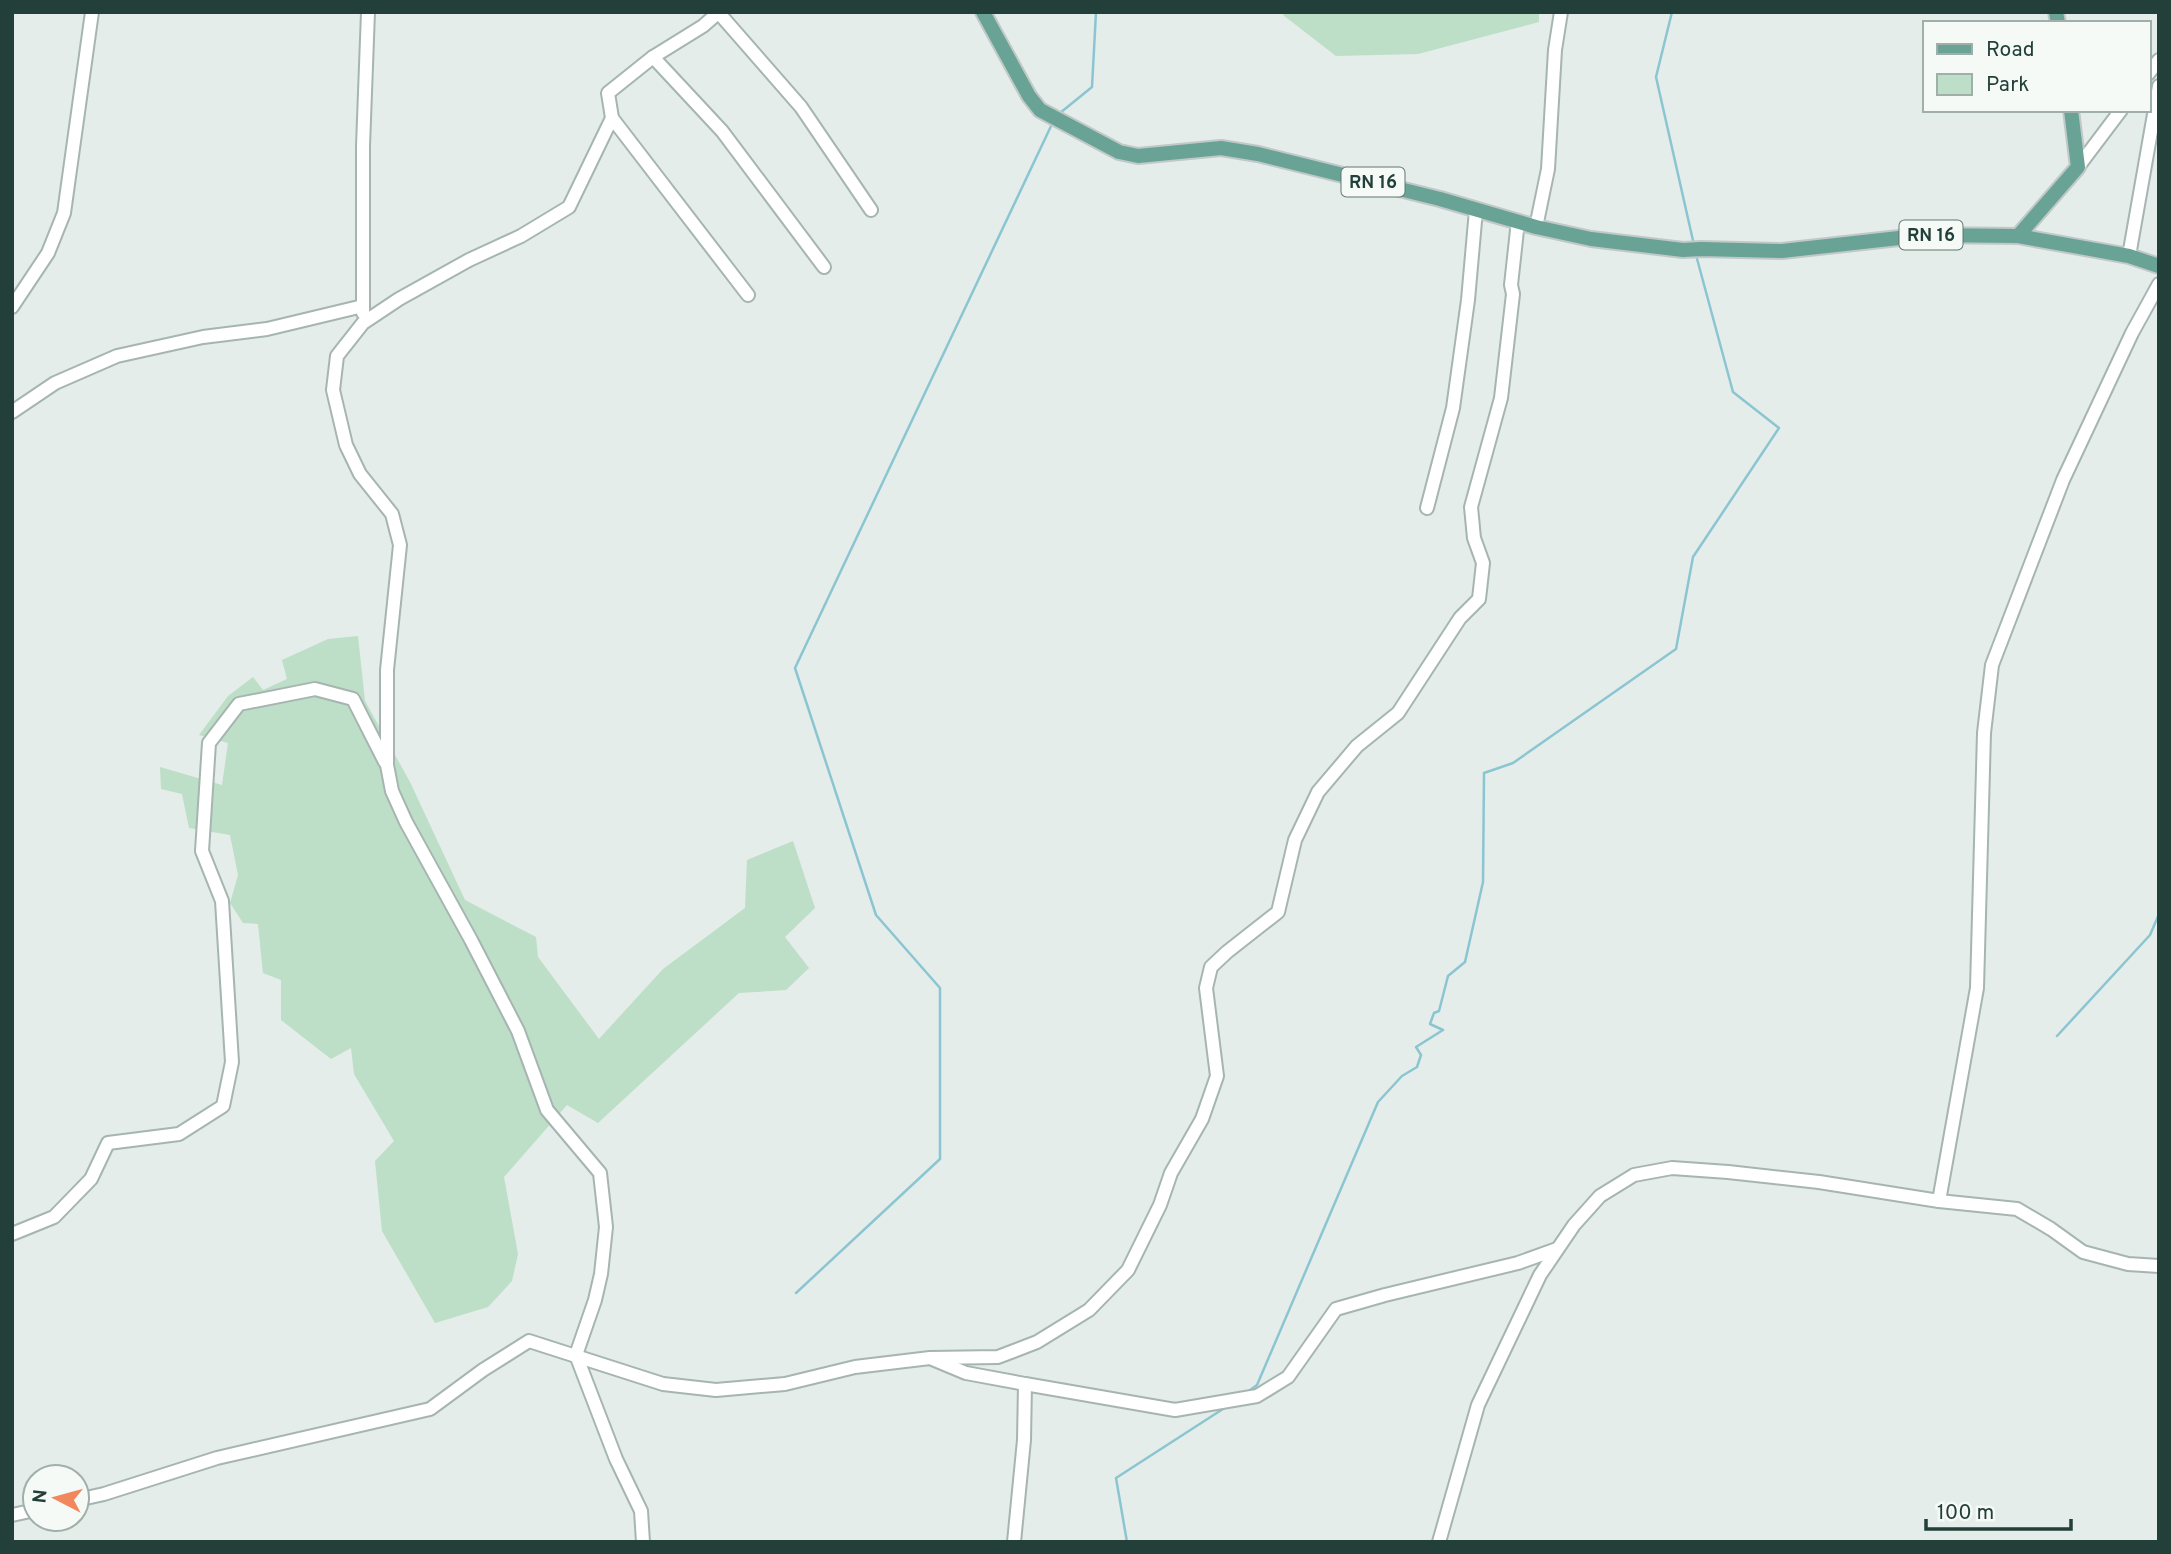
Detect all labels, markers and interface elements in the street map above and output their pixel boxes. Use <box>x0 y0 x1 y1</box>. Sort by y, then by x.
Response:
legend <box>1923 21 2150 112</box>
text: Road <box>1986 37 2035 64</box>
text: Park <box>1986 72 2029 99</box>
road number: RN 16 <box>1342 168 1404 196</box>
road number: RN 16 <box>1899 220 1962 249</box>
north arrow <box>21 1463 91 1533</box>
text: N <box>28 1488 54 1504</box>
scale bar <box>1926 1488 2071 1532</box>
text: 100 m <box>1937 1500 1994 1527</box>

